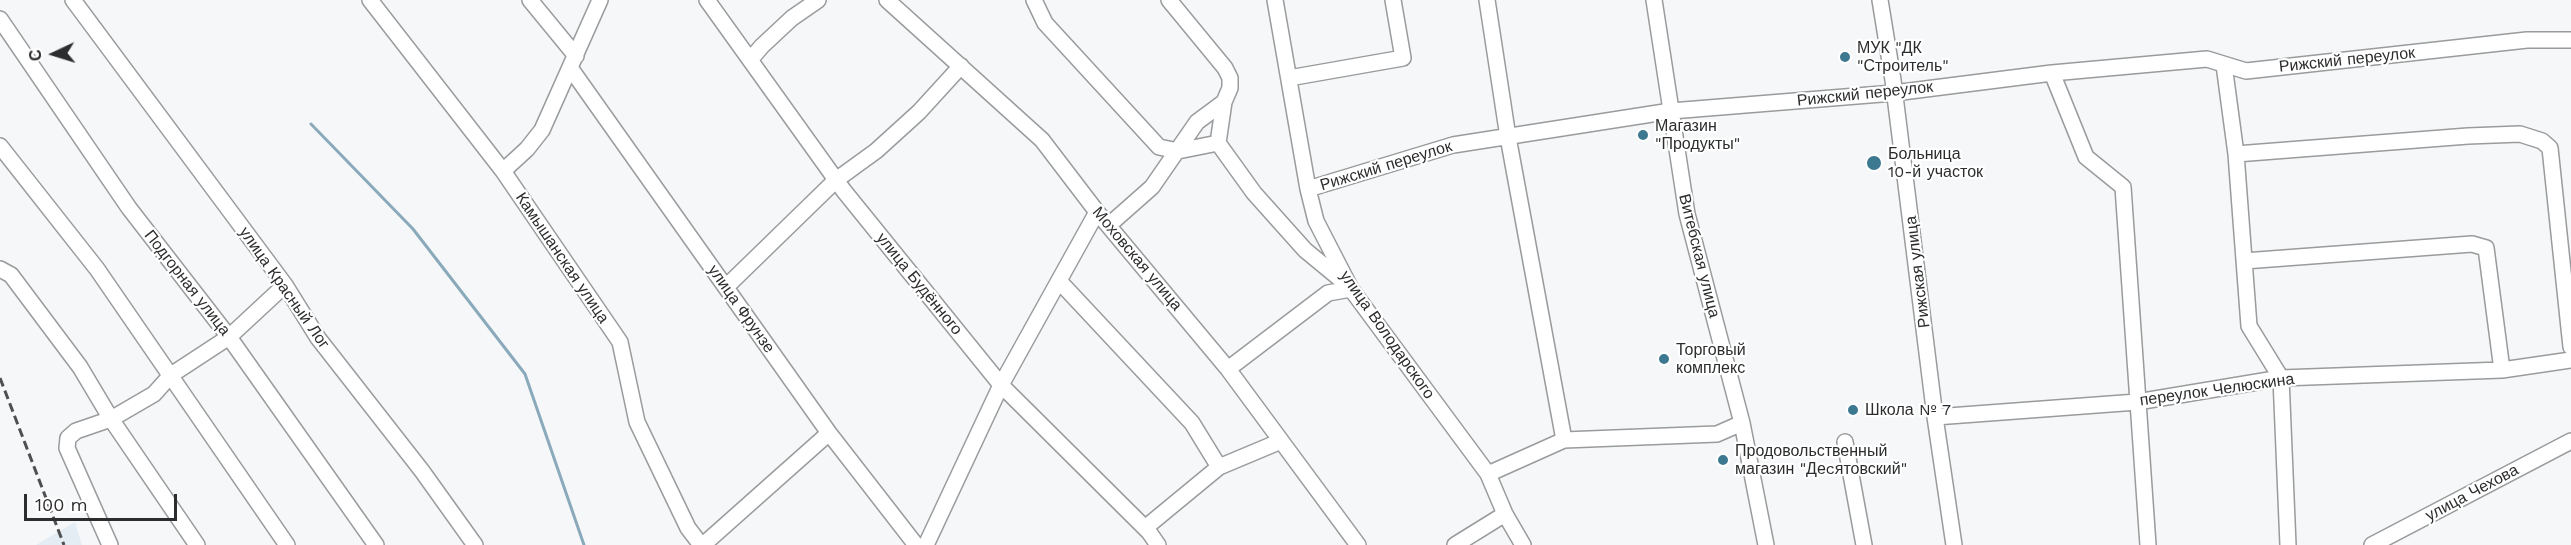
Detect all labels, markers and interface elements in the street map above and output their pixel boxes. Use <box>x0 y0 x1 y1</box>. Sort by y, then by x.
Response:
north arrow <box>24 24 84 84</box>
place label: МУК "ДК "Строитель" <box>1857 38 1949 76</box>
street label: Рижский переулок <box>2278 43 2416 77</box>
text: С <box>26 49 45 62</box>
marker: МУК "ДК "Строитель" <box>1838 50 1852 64</box>
street label: Рижский переулок <box>1796 77 1934 111</box>
place label: Магазин "Продукты" <box>1655 116 1740 154</box>
marker: Магазин "Продукты" <box>1636 128 1650 142</box>
street label: Рижский переулок <box>1318 137 1454 195</box>
place label: Больница 10-й участок <box>1888 144 1983 182</box>
marker: Больница 10-й участок <box>1865 154 1883 172</box>
street label: Камышанская улица <box>511 189 613 327</box>
street label: Витебская улица <box>1674 192 1724 320</box>
street label: Моховская улица <box>1088 203 1186 315</box>
street label: Рижская улица <box>1902 215 1934 329</box>
street label: улица Красный Лог <box>235 223 333 353</box>
street label: Подгорная улица <box>140 226 234 340</box>
street label: улица Будённого <box>872 229 966 339</box>
street label: улица Фрунзе <box>704 261 778 357</box>
street label: улица Володарского <box>1335 267 1439 403</box>
place label: Торговый комплекс <box>1676 340 1746 378</box>
marker: Торговый комплекс <box>1657 352 1671 366</box>
street label: переулок Челюскина <box>2139 370 2295 410</box>
place label: Школа № 7 <box>1865 400 1951 420</box>
marker: Школа № 7 <box>1846 403 1860 417</box>
place label: Продовольственный магазин "Деcятовский" <box>1735 441 1907 479</box>
marker: Продовольственный магазин "Деcятовский" <box>1716 453 1730 467</box>
street label: улица Чехова <box>2422 460 2522 526</box>
scale bar <box>27 482 180 520</box>
text: 100 m <box>35 494 88 515</box>

